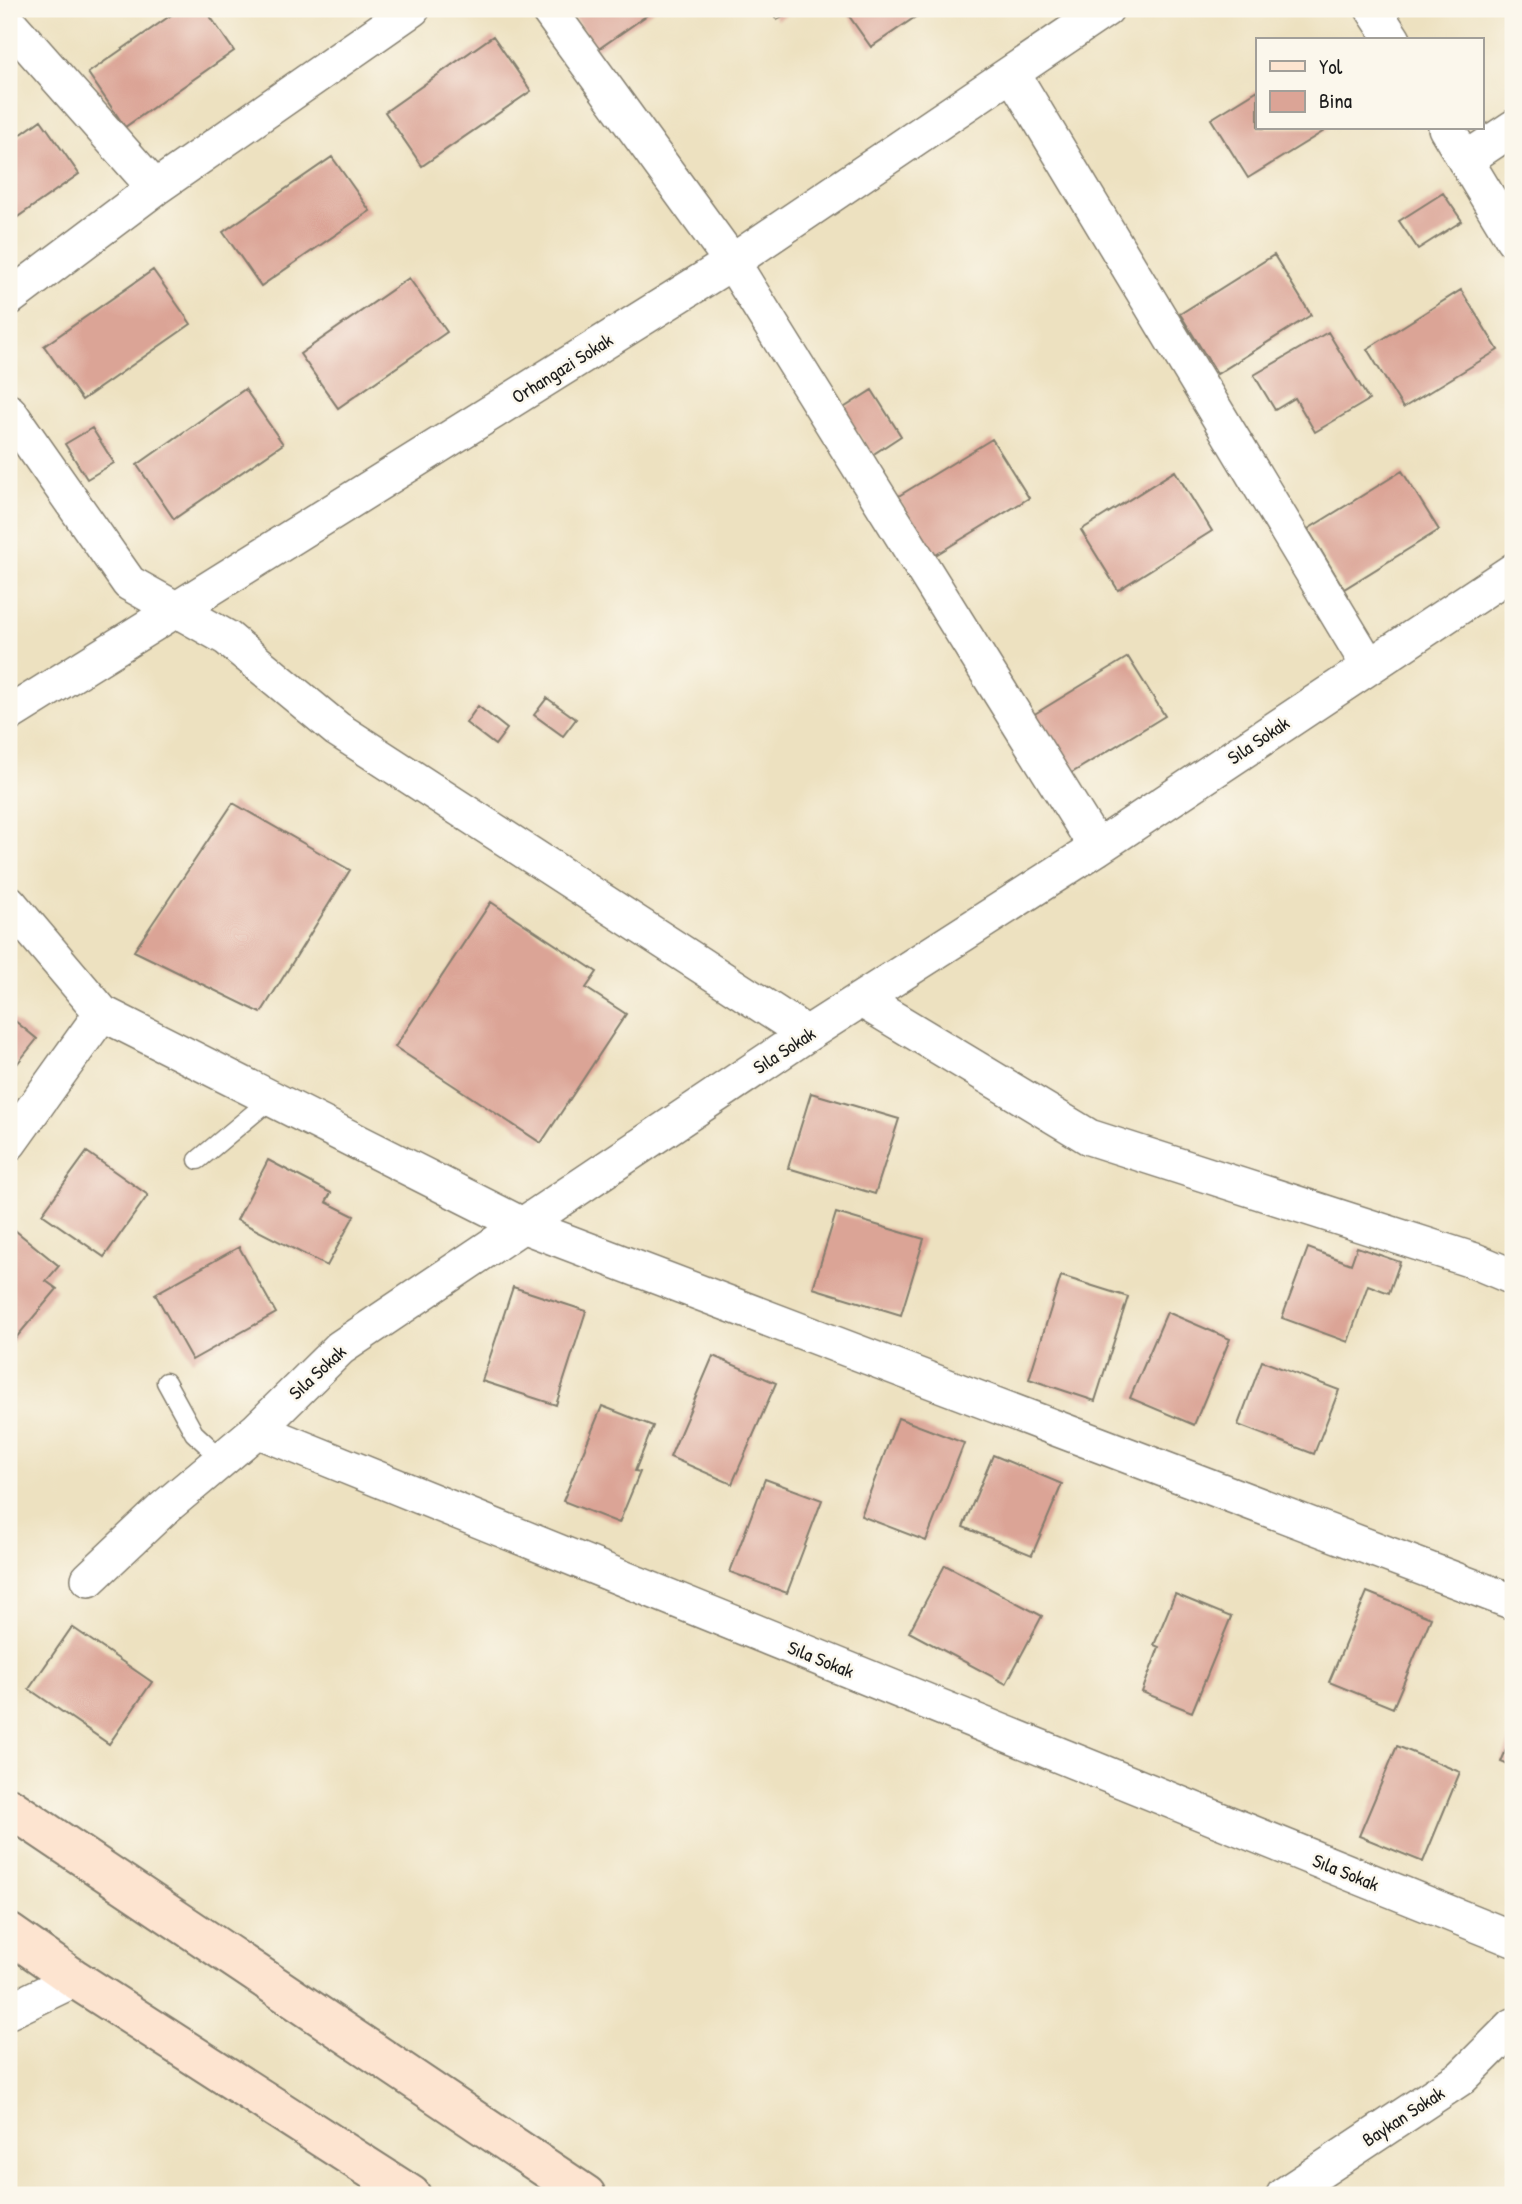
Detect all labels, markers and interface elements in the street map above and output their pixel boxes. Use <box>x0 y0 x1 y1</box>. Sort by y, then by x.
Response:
legend <box>1256 38 1484 130</box>
text: Yol <box>1319 52 1343 81</box>
text: Bina <box>1319 86 1352 115</box>
street label: Orhangazi Sokak <box>507 327 617 409</box>
street label: Sıla Sokak <box>1222 710 1294 770</box>
street label: Sıla Sokak <box>748 1020 820 1080</box>
street label: Sıla Sokak <box>283 1339 351 1405</box>
street label: Sıla Sokak <box>784 1634 858 1684</box>
street label: Sıla Sokak <box>1309 1847 1383 1897</box>
street label: Baykan Sokak <box>1357 2080 1449 2152</box>

